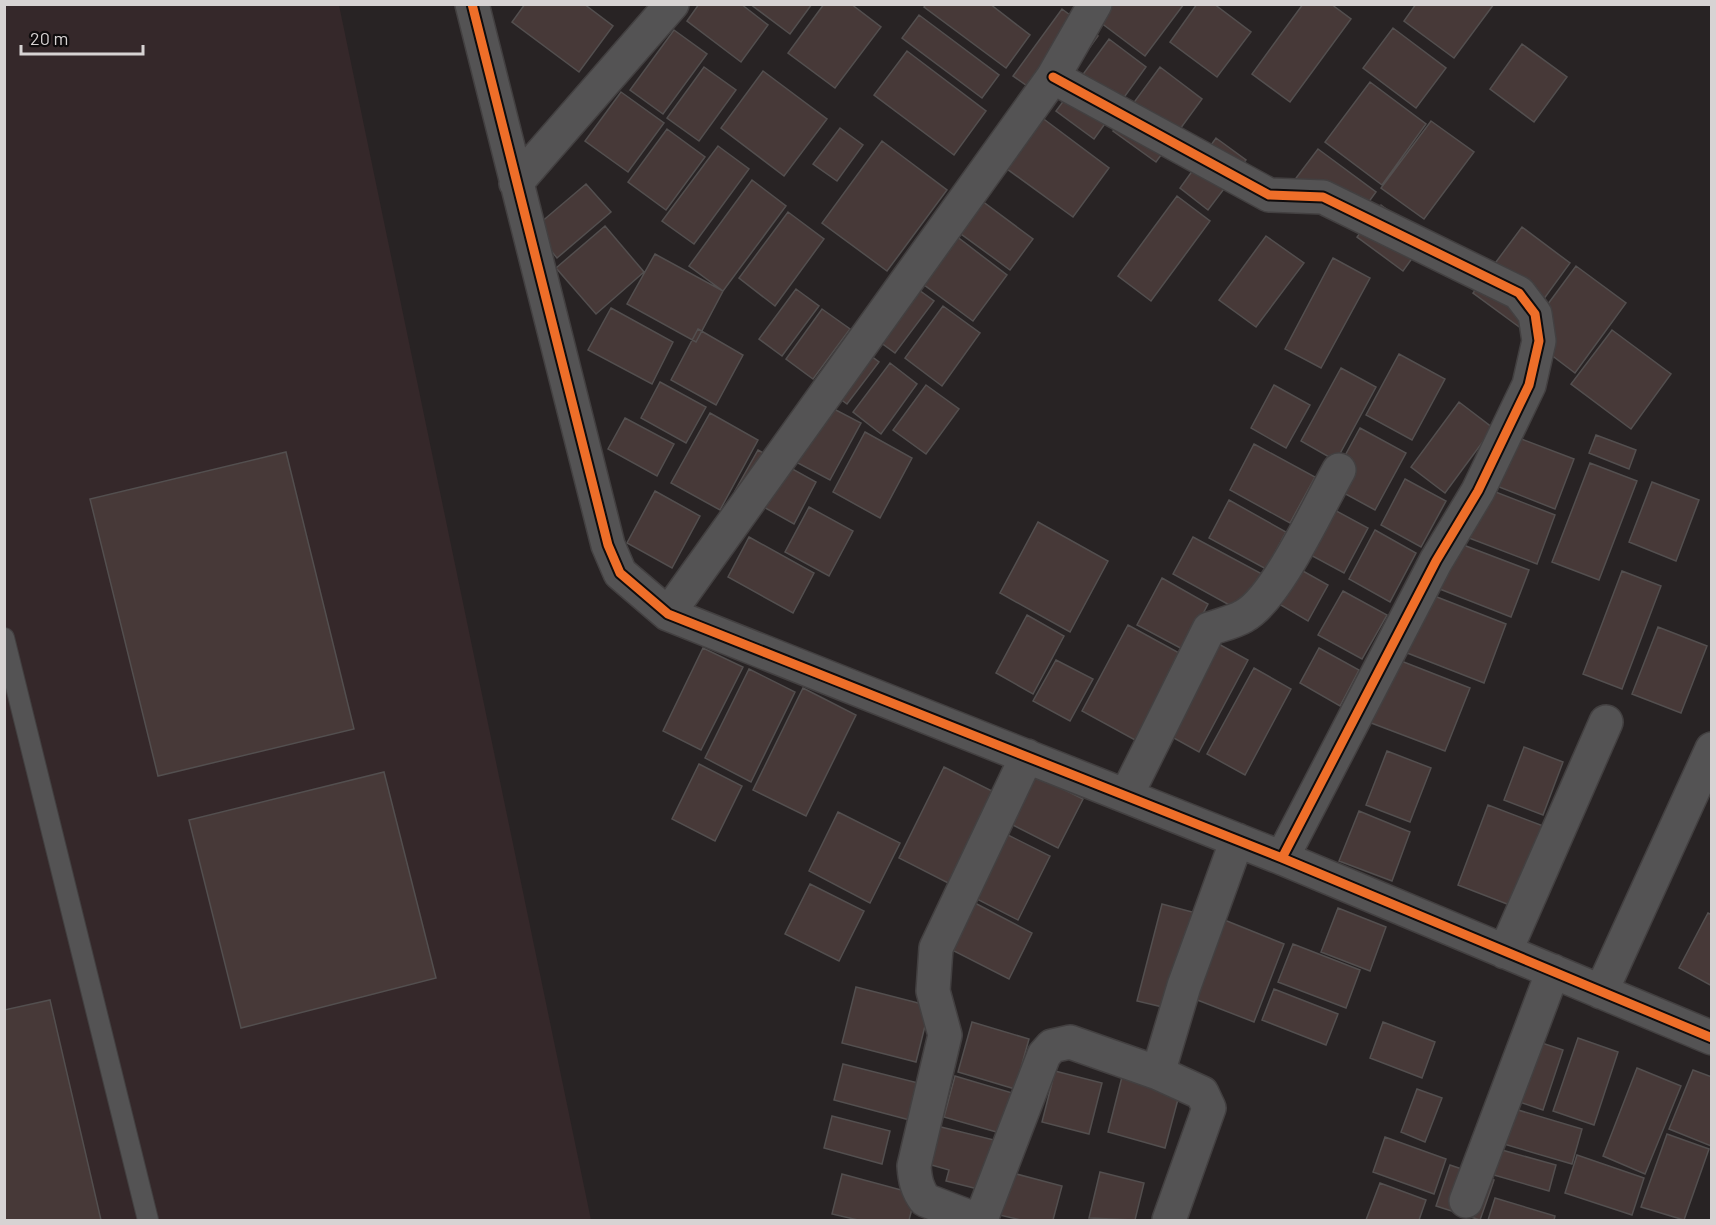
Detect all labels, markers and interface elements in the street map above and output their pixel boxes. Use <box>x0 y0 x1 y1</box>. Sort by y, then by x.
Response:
scale bar <box>21 18 142 56</box>
text: 20 m <box>30 27 68 49</box>

